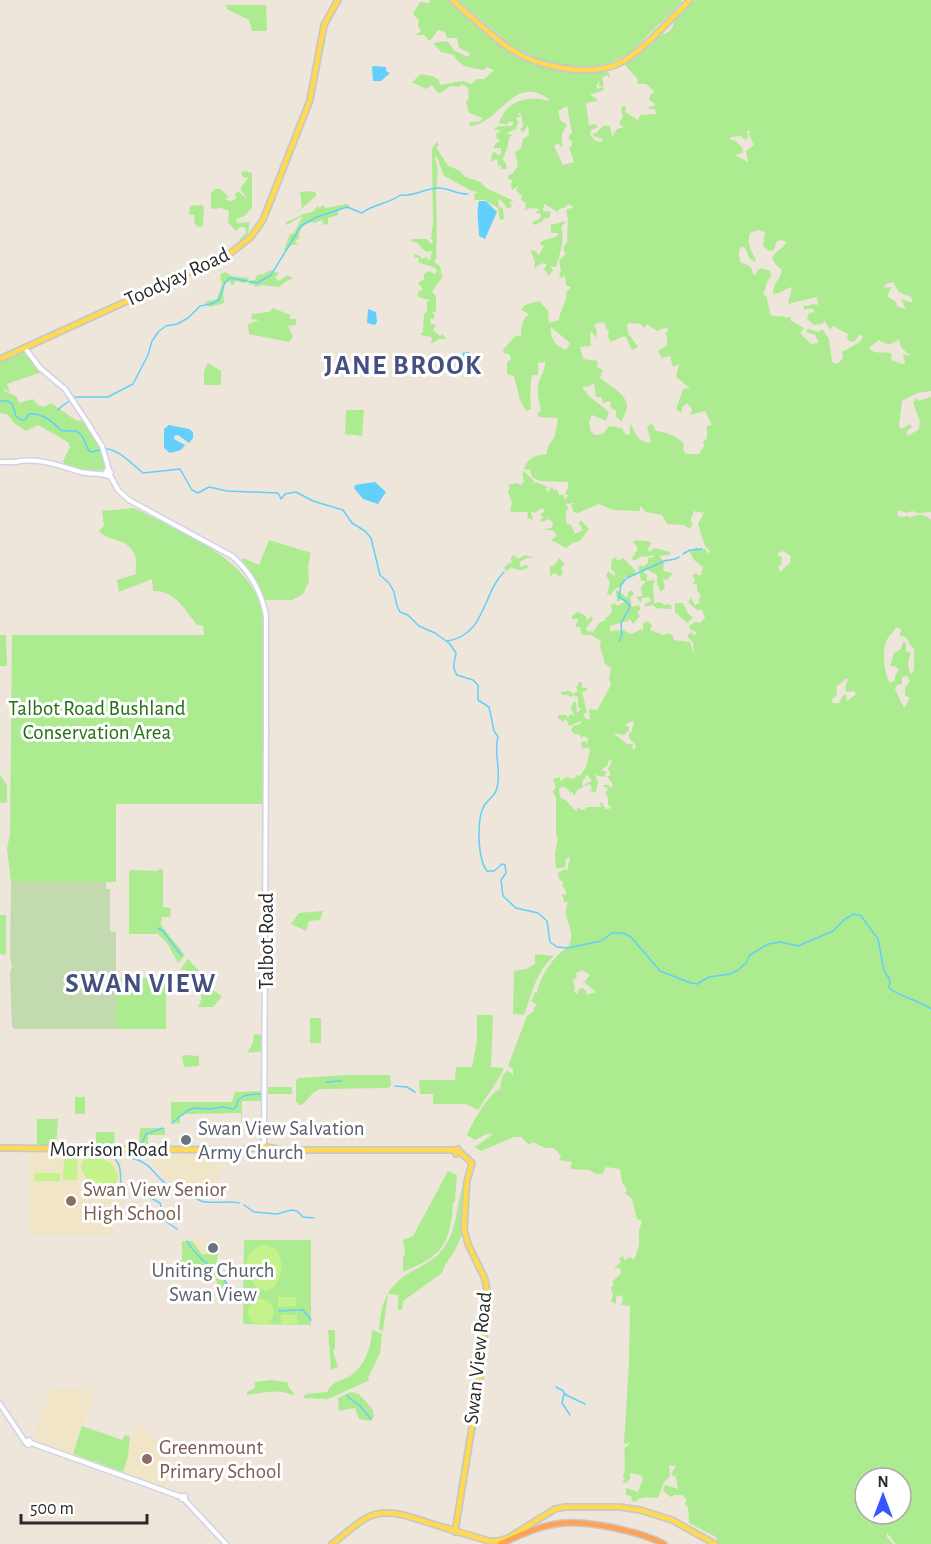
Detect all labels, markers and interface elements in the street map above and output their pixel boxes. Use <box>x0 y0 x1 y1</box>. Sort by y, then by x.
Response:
street label: Toodyay Road <box>122 244 233 310</box>
district label: JANE BROOK <box>324 352 482 379</box>
park label: Talbot Road Bushland Conservation Area <box>8 698 186 743</box>
street label: Talbot Road <box>256 892 277 989</box>
district label: SWAN VIEW <box>65 970 217 997</box>
place label: Swan View Salvation Army Church <box>198 1118 365 1163</box>
marker: Swan View Salvation Army Church <box>179 1133 193 1147</box>
street label: Morrison Road <box>50 1139 169 1160</box>
place label: Swan View Senior High School <box>83 1179 227 1224</box>
marker: Swan View Senior High School <box>64 1194 78 1208</box>
marker: Uniting Church Swan View <box>206 1241 220 1255</box>
place label: Uniting Church Swan View <box>151 1260 275 1305</box>
street label: Swan View Road <box>461 1291 495 1425</box>
place label: Greenmount Primary School <box>159 1437 282 1482</box>
marker: Greenmount Primary School <box>140 1452 154 1466</box>
north arrow <box>853 1466 913 1526</box>
text: N <box>877 1474 889 1490</box>
scale bar <box>21 1487 147 1525</box>
text: 500 m <box>30 1500 74 1518</box>

